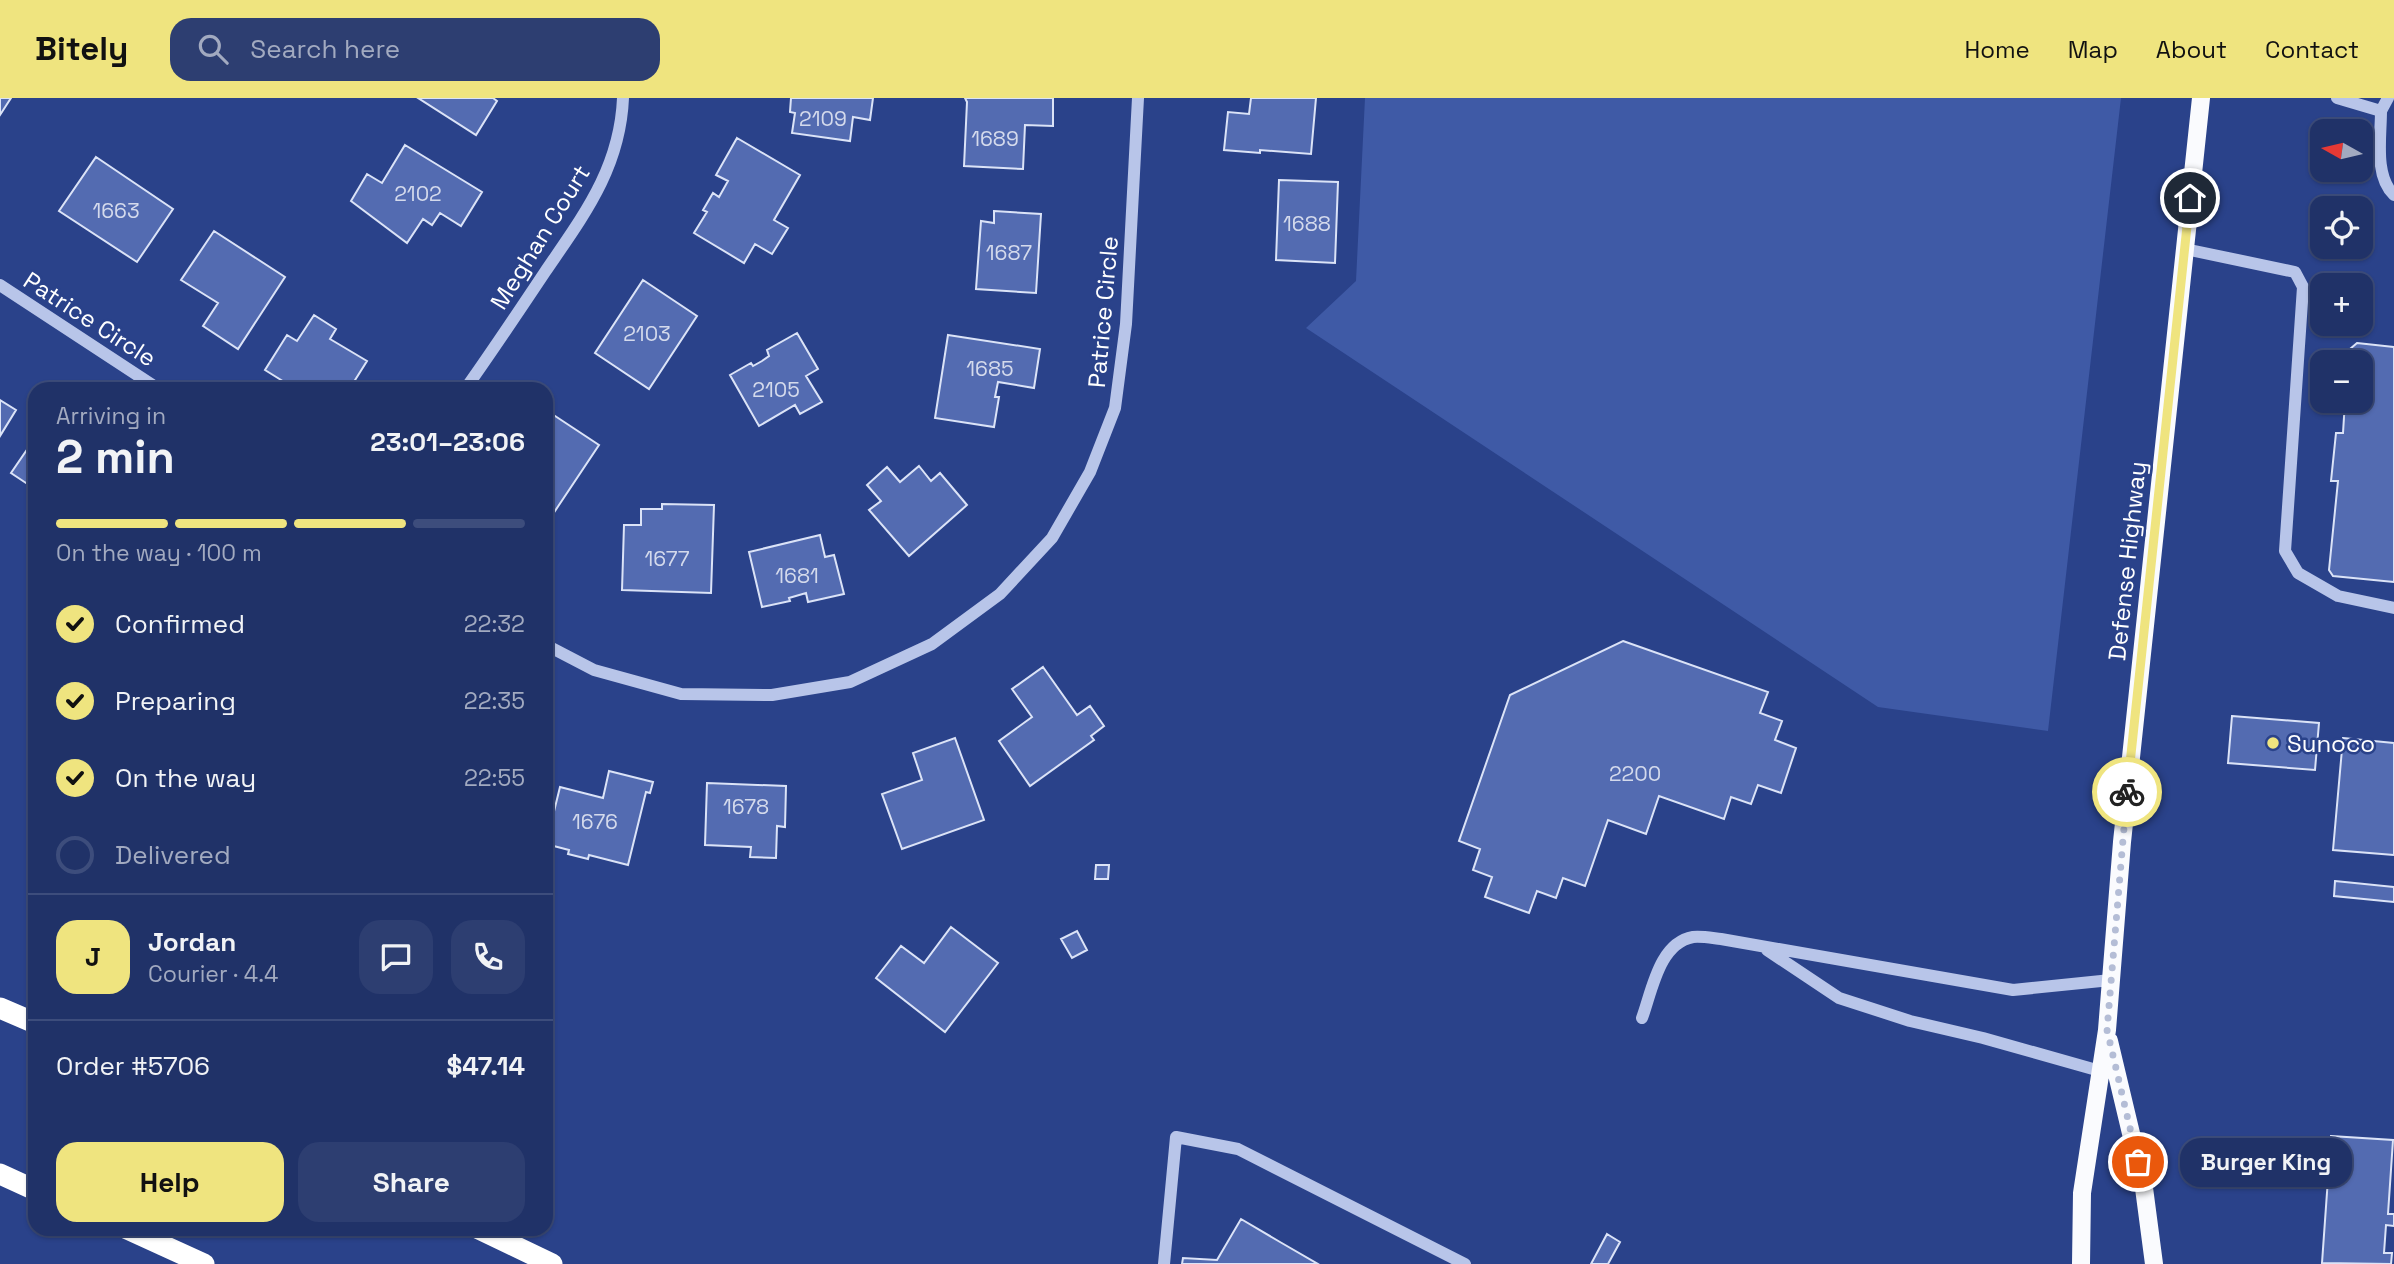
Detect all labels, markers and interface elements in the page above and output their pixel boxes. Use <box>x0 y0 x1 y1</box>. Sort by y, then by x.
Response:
search box <box>170 18 660 81</box>
text: Bitely <box>35 28 128 70</box>
icon: search <box>194 30 232 68</box>
text: Search here <box>250 32 400 66</box>
text: Home <box>1964 34 2030 65</box>
text: Map <box>2068 34 2118 65</box>
text: About <box>2156 34 2227 65</box>
text: Contact <box>2265 34 2359 65</box>
house number: 2109 <box>799 105 847 132</box>
north arrow <box>2310 119 2373 182</box>
map controls <box>2310 119 2373 413</box>
house number: 1689 <box>971 125 1019 152</box>
street label: Meghan Court <box>483 159 597 315</box>
pin <box>2160 168 2220 228</box>
icon: home <box>2171 179 2209 217</box>
house number: 2102 <box>394 180 442 207</box>
button: locate <box>2310 196 2373 259</box>
house number: 1663 <box>92 197 140 224</box>
house number: 1688 <box>1283 210 1331 237</box>
street label: Patrice Circle <box>1081 235 1125 389</box>
house number: 1687 <box>986 239 1032 266</box>
street label: Patrice Circle <box>18 265 162 373</box>
button: + <box>2310 273 2373 336</box>
house number: 2103 <box>623 320 671 347</box>
button: − <box>2310 350 2373 413</box>
house number: 1685 <box>966 355 1014 382</box>
house number: 2105 <box>752 376 800 403</box>
text: Arriving in <box>56 401 166 431</box>
text: 23:01–23:06 <box>370 425 525 459</box>
text: 2 min <box>56 428 175 486</box>
street label: Defense Highway <box>2101 460 2153 662</box>
text: On the way · 100 m <box>56 538 262 568</box>
house number: 1677 <box>644 545 690 572</box>
house number: 1681 <box>775 562 819 589</box>
icon: check <box>56 605 94 643</box>
text: Confirmed <box>115 607 245 641</box>
text: 22:32 <box>464 609 525 639</box>
icon: check <box>56 682 94 720</box>
text: Preparing <box>115 684 236 718</box>
text: 22:35 <box>464 686 525 716</box>
place label: Sunoco <box>2287 728 2375 759</box>
marker: Sunoco <box>2265 735 2281 751</box>
courier <box>2092 757 2162 827</box>
icon: check <box>56 759 94 797</box>
house number: 2200 <box>1609 760 1661 787</box>
text: On the way <box>115 761 256 795</box>
text: 22:55 <box>464 763 525 793</box>
icon: bike <box>2108 773 2146 811</box>
house number: 1678 <box>723 793 769 820</box>
house number: 1676 <box>572 808 618 835</box>
text: Delivered <box>115 838 231 872</box>
button: chat <box>359 920 433 994</box>
button: phone <box>451 920 525 994</box>
text: Jordan <box>148 925 236 959</box>
text: J <box>85 940 101 974</box>
text: Courier · 4.4 <box>148 959 278 989</box>
text: Order #5706 <box>56 1049 210 1083</box>
text: $47.14 <box>446 1049 525 1083</box>
pin <box>2108 1132 2168 1192</box>
callout: Burger King <box>2180 1138 2352 1186</box>
button: Help <box>56 1142 284 1222</box>
button: Share <box>298 1142 525 1222</box>
icon: bag <box>2119 1143 2157 1181</box>
text: Burger King <box>2201 1147 2331 1177</box>

